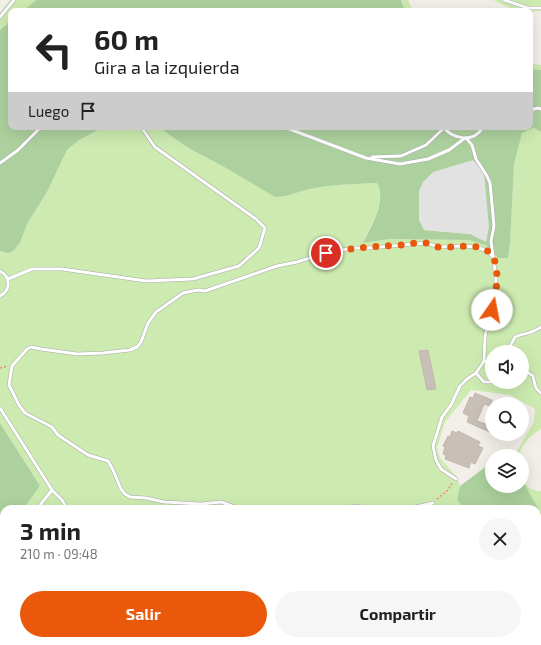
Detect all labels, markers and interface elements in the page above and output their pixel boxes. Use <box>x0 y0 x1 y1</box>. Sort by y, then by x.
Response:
text: 60 m <box>94 22 159 56</box>
icon: left <box>28 24 80 76</box>
text: Gira a la izquierda <box>94 56 240 78</box>
icon: arrive <box>77 100 99 122</box>
text: Luego <box>28 102 69 120</box>
pin <box>309 236 343 270</box>
icon: arrive <box>315 242 337 264</box>
position arrow <box>471 289 513 331</box>
map controls <box>485 345 529 493</box>
button: sound <box>485 345 529 389</box>
button: search <box>485 397 529 441</box>
button: layers <box>485 449 529 493</box>
text: 3 min <box>20 516 81 545</box>
button: close <box>479 518 521 560</box>
text: 210 m · 09:48 <box>20 546 98 562</box>
button: Salir <box>20 591 267 637</box>
button: Compartir <box>275 591 521 637</box>

